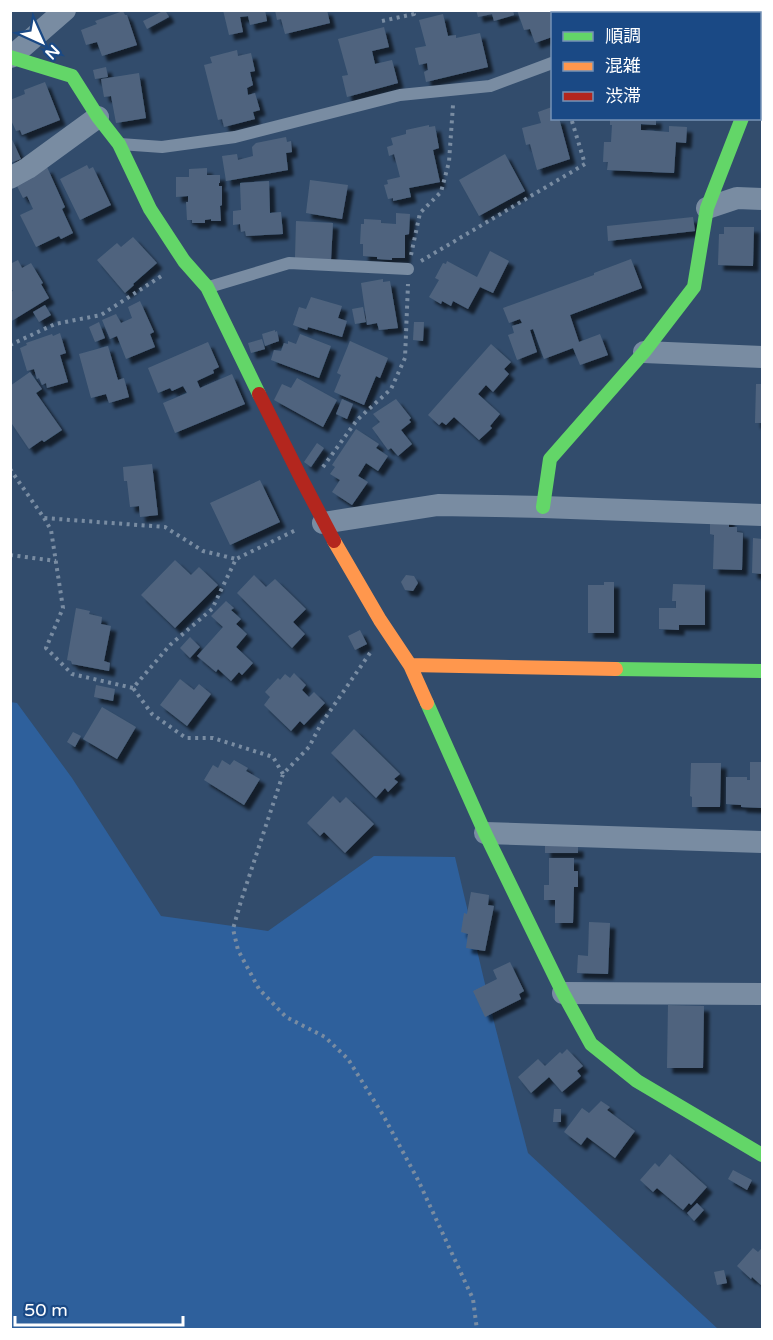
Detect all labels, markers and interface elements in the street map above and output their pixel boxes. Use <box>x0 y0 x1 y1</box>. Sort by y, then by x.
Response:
north arrow <box>12 12 72 72</box>
legend <box>551 12 761 120</box>
text: 順調 <box>605 25 641 47</box>
text: N <box>40 40 64 64</box>
text: 混雑 <box>605 55 641 77</box>
text: 渋滞 <box>605 85 641 107</box>
scale bar <box>15 1289 183 1327</box>
text: 50 m <box>24 1299 68 1321</box>

